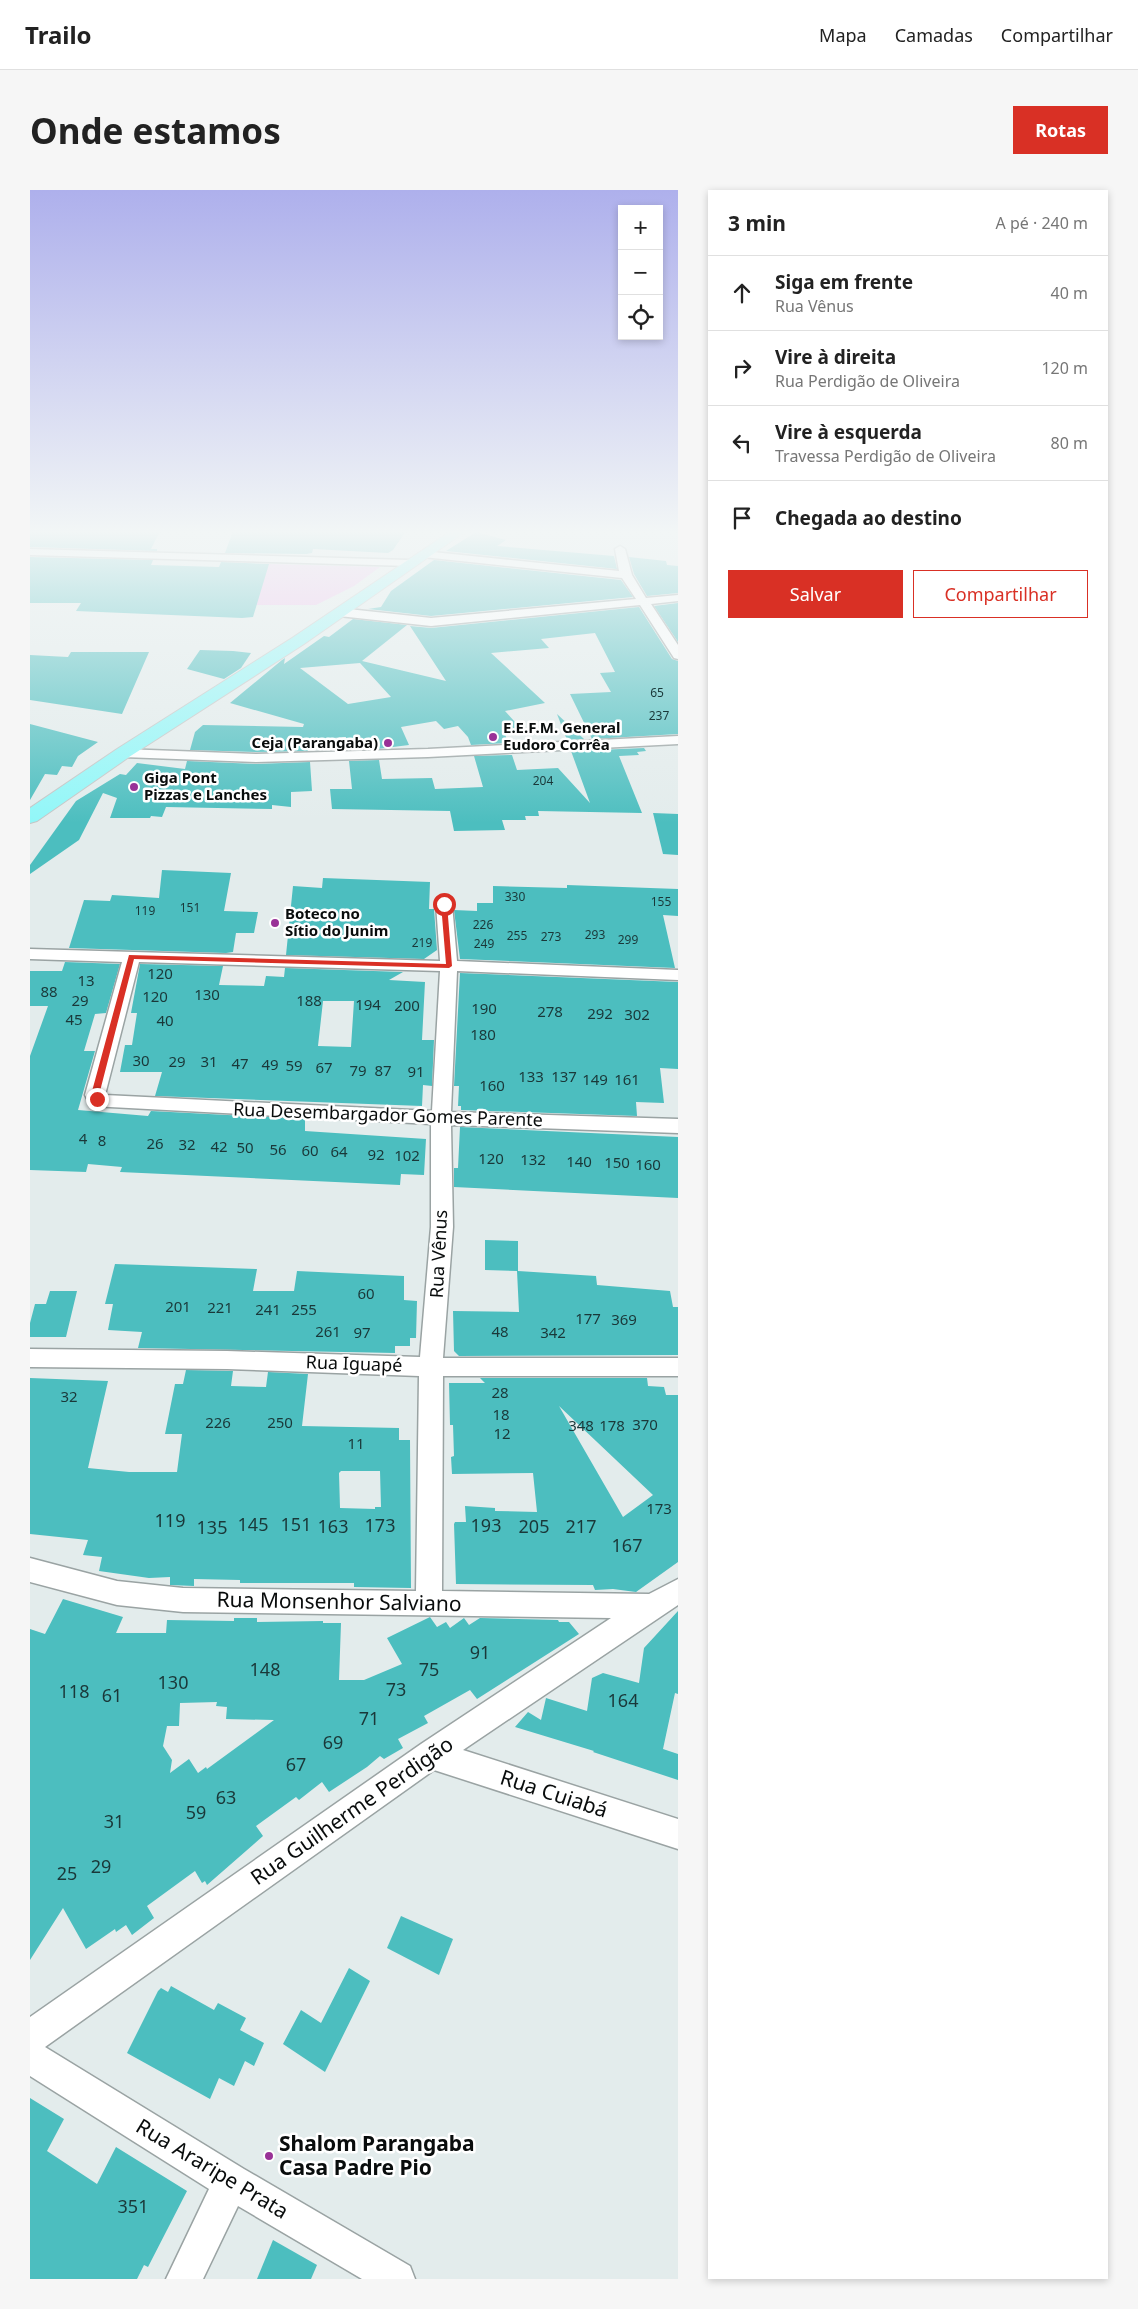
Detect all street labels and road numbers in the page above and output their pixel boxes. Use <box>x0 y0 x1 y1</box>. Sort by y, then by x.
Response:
street label: Rua Desembargador Gomes Parente <box>233 1097 543 1131</box>
street label: Rua Vênus <box>424 1209 452 1299</box>
street label: Rua Iguapé <box>305 1349 403 1377</box>
street label: Rua Monsenhor Salviano <box>216 1585 462 1617</box>
street label: Rua Guilherme Perdigão <box>245 1729 458 1891</box>
street label: Rua Cuiabá <box>497 1763 612 1824</box>
street label: Rua Araripe Prata <box>131 2112 294 2225</box>

